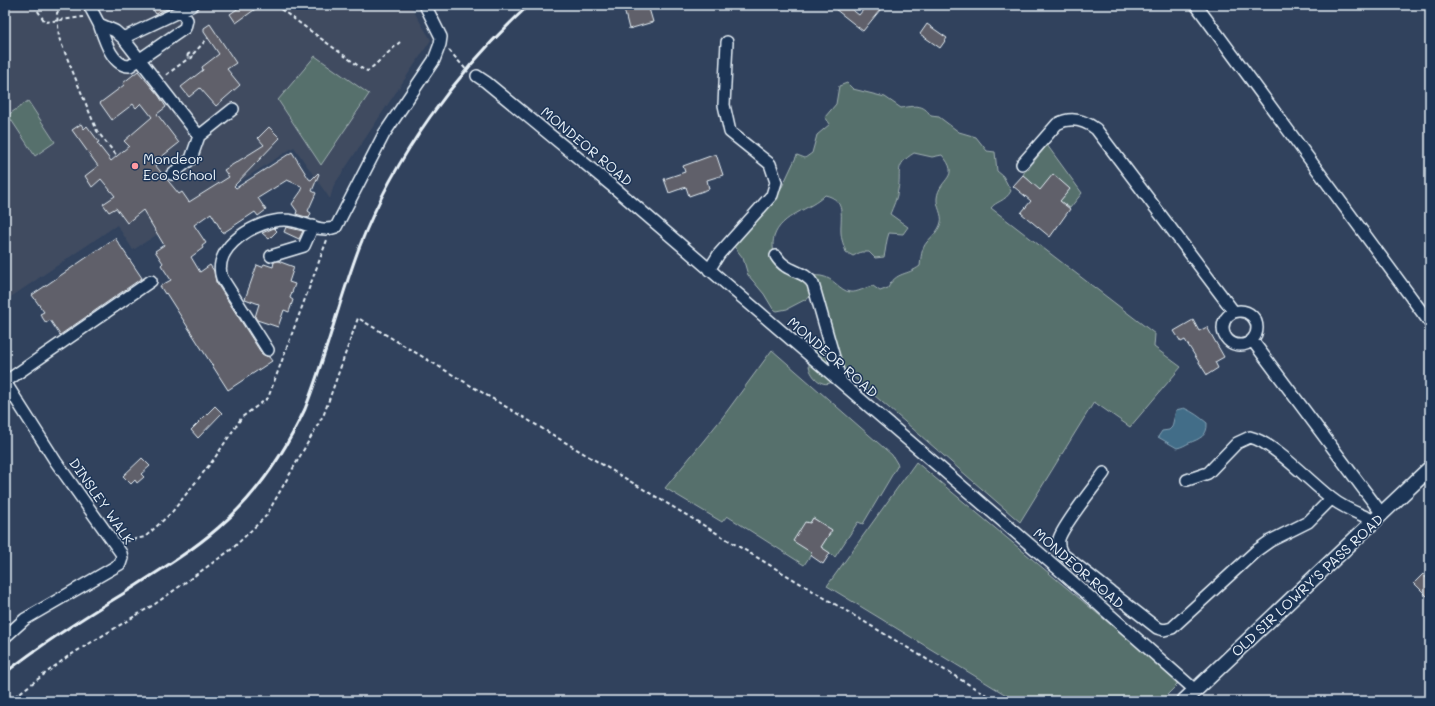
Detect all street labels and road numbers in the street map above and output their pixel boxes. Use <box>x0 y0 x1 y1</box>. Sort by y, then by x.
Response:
street label: MONDEOR ROAD <box>537 102 637 190</box>
street label: MONDEOR ROAD <box>784 312 882 402</box>
street label: DINSLEY WALK <box>65 454 139 548</box>
street label: OLD SIR LOWRY'S PASS ROAD <box>1227 509 1387 661</box>
street label: MONDEOR ROAD <box>1030 523 1128 613</box>

